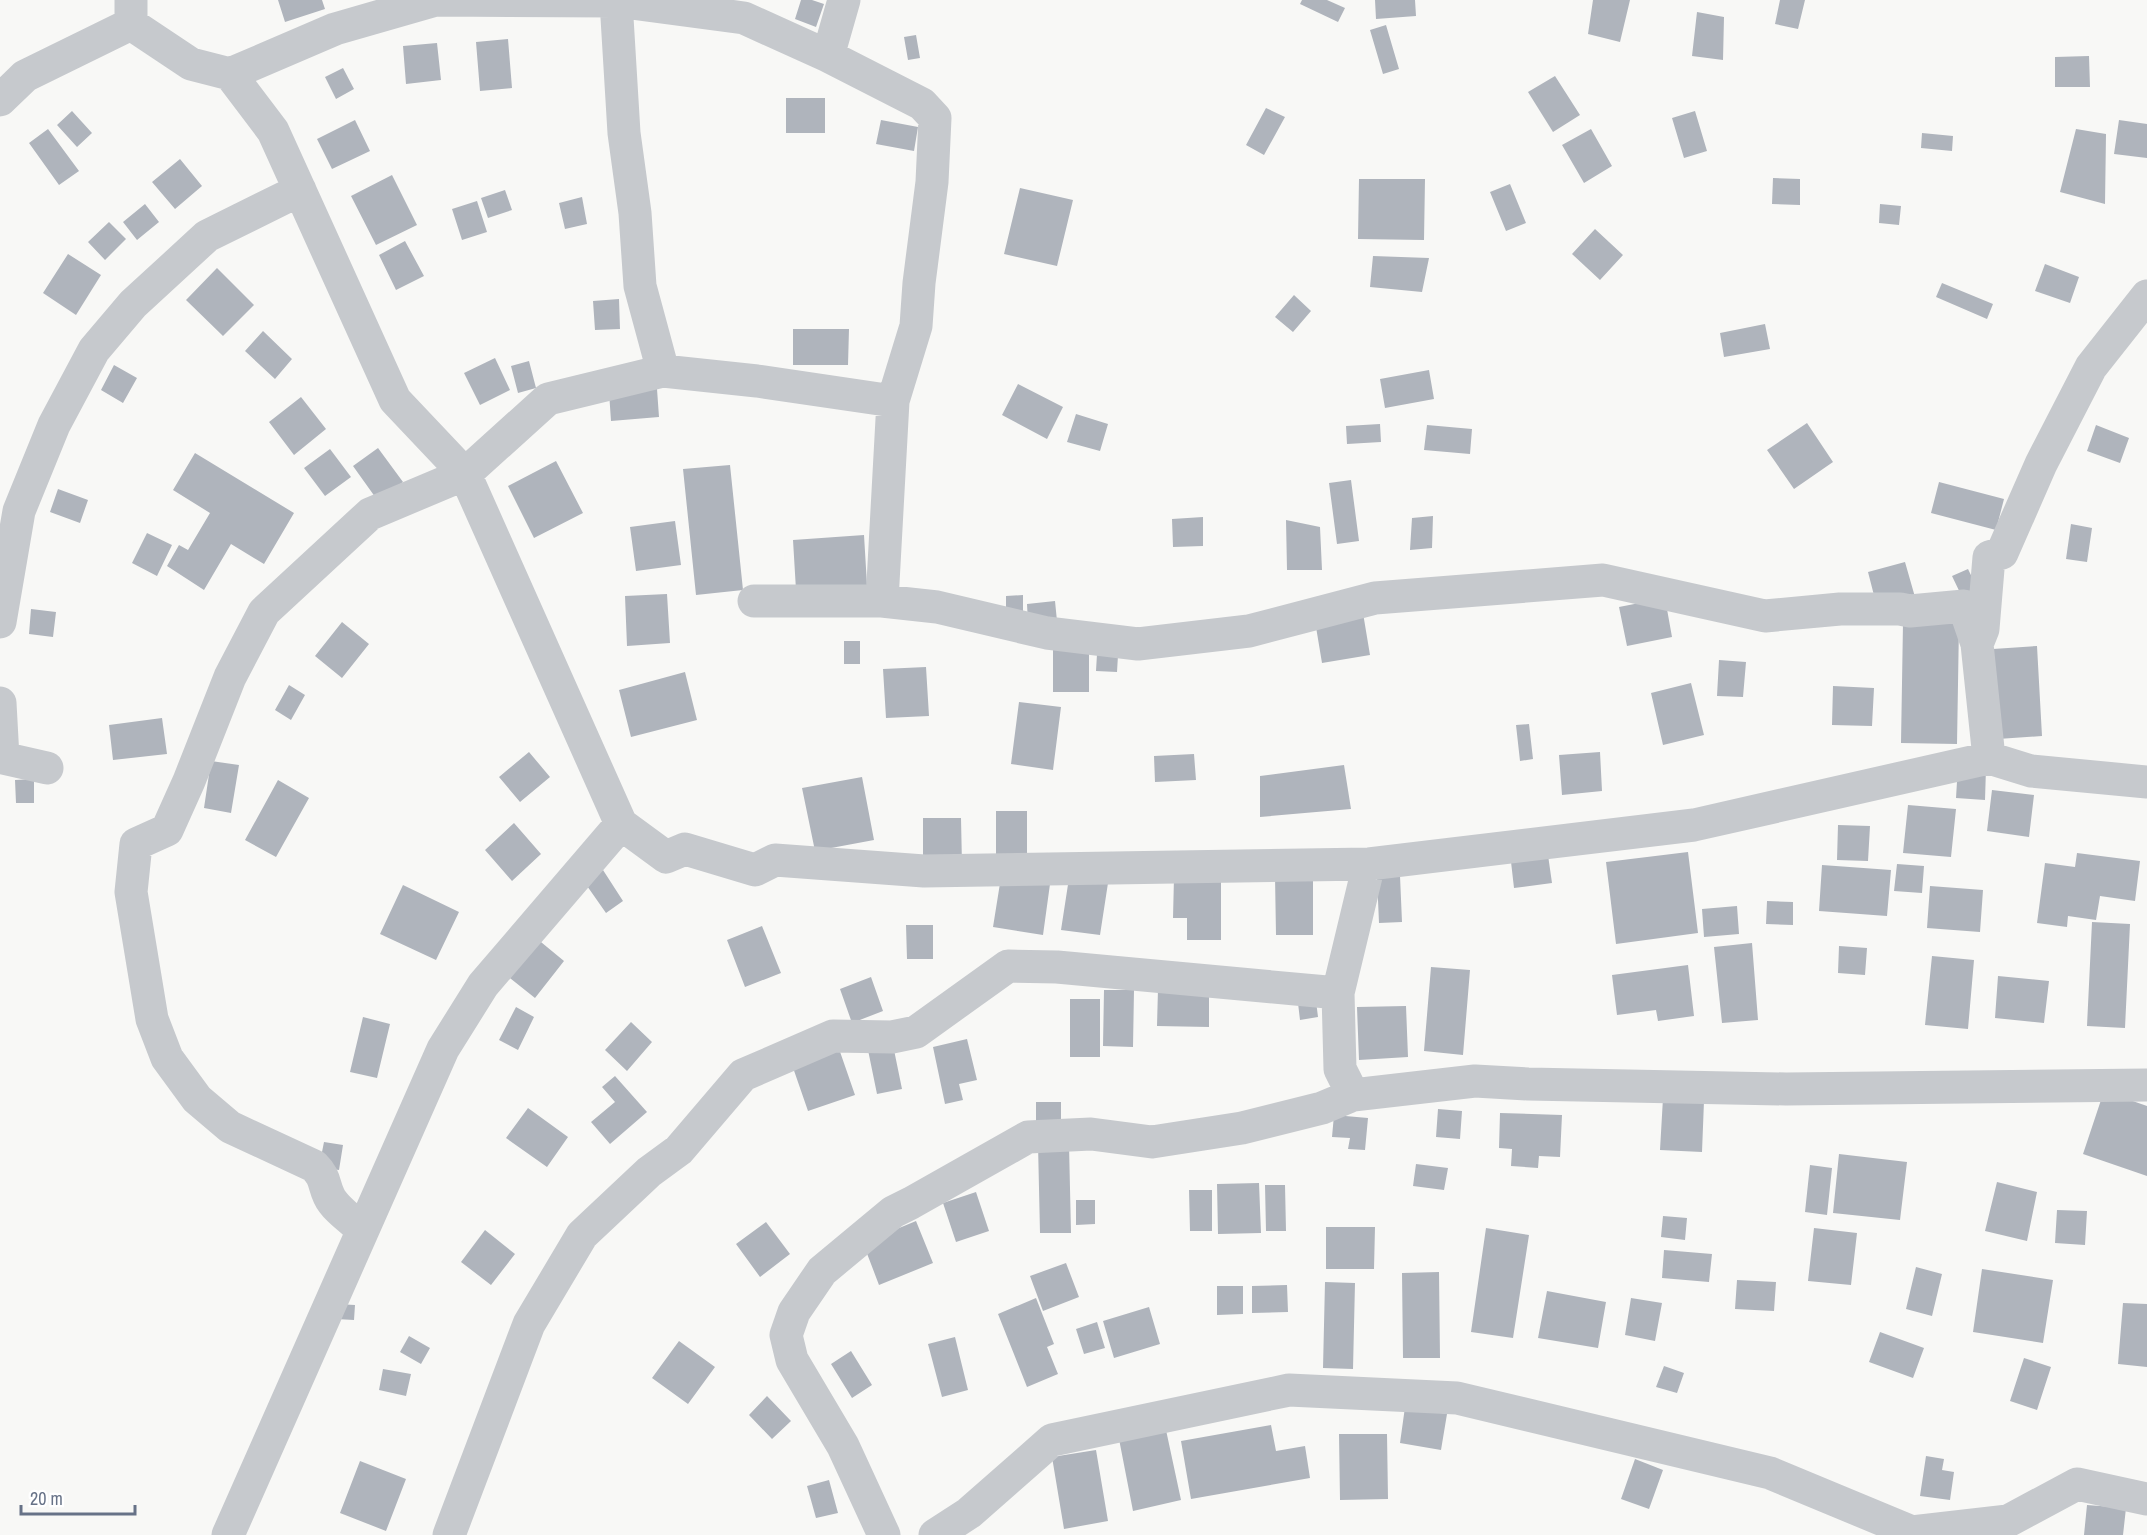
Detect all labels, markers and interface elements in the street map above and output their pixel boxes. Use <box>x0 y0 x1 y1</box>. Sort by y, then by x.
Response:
scale bar <box>21 1478 135 1516</box>
text: 20 m <box>30 1486 63 1511</box>

